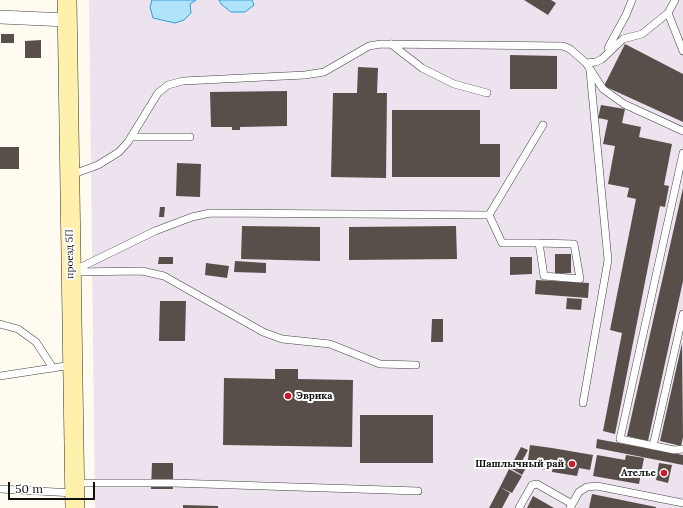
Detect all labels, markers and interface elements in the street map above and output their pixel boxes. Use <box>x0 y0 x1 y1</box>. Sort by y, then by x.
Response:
street label: проезд 5П <box>64 229 76 279</box>
place label: Эврика <box>296 390 332 402</box>
marker: Эврика <box>283 391 293 401</box>
place label: Шашлычный рай <box>475 458 564 470</box>
marker: Шашлычный рай <box>567 459 577 469</box>
place label: Ателье <box>621 467 656 479</box>
marker: Ателье <box>659 468 669 478</box>
scale bar <box>10 474 97 500</box>
text: 50 m <box>15 481 43 496</box>

